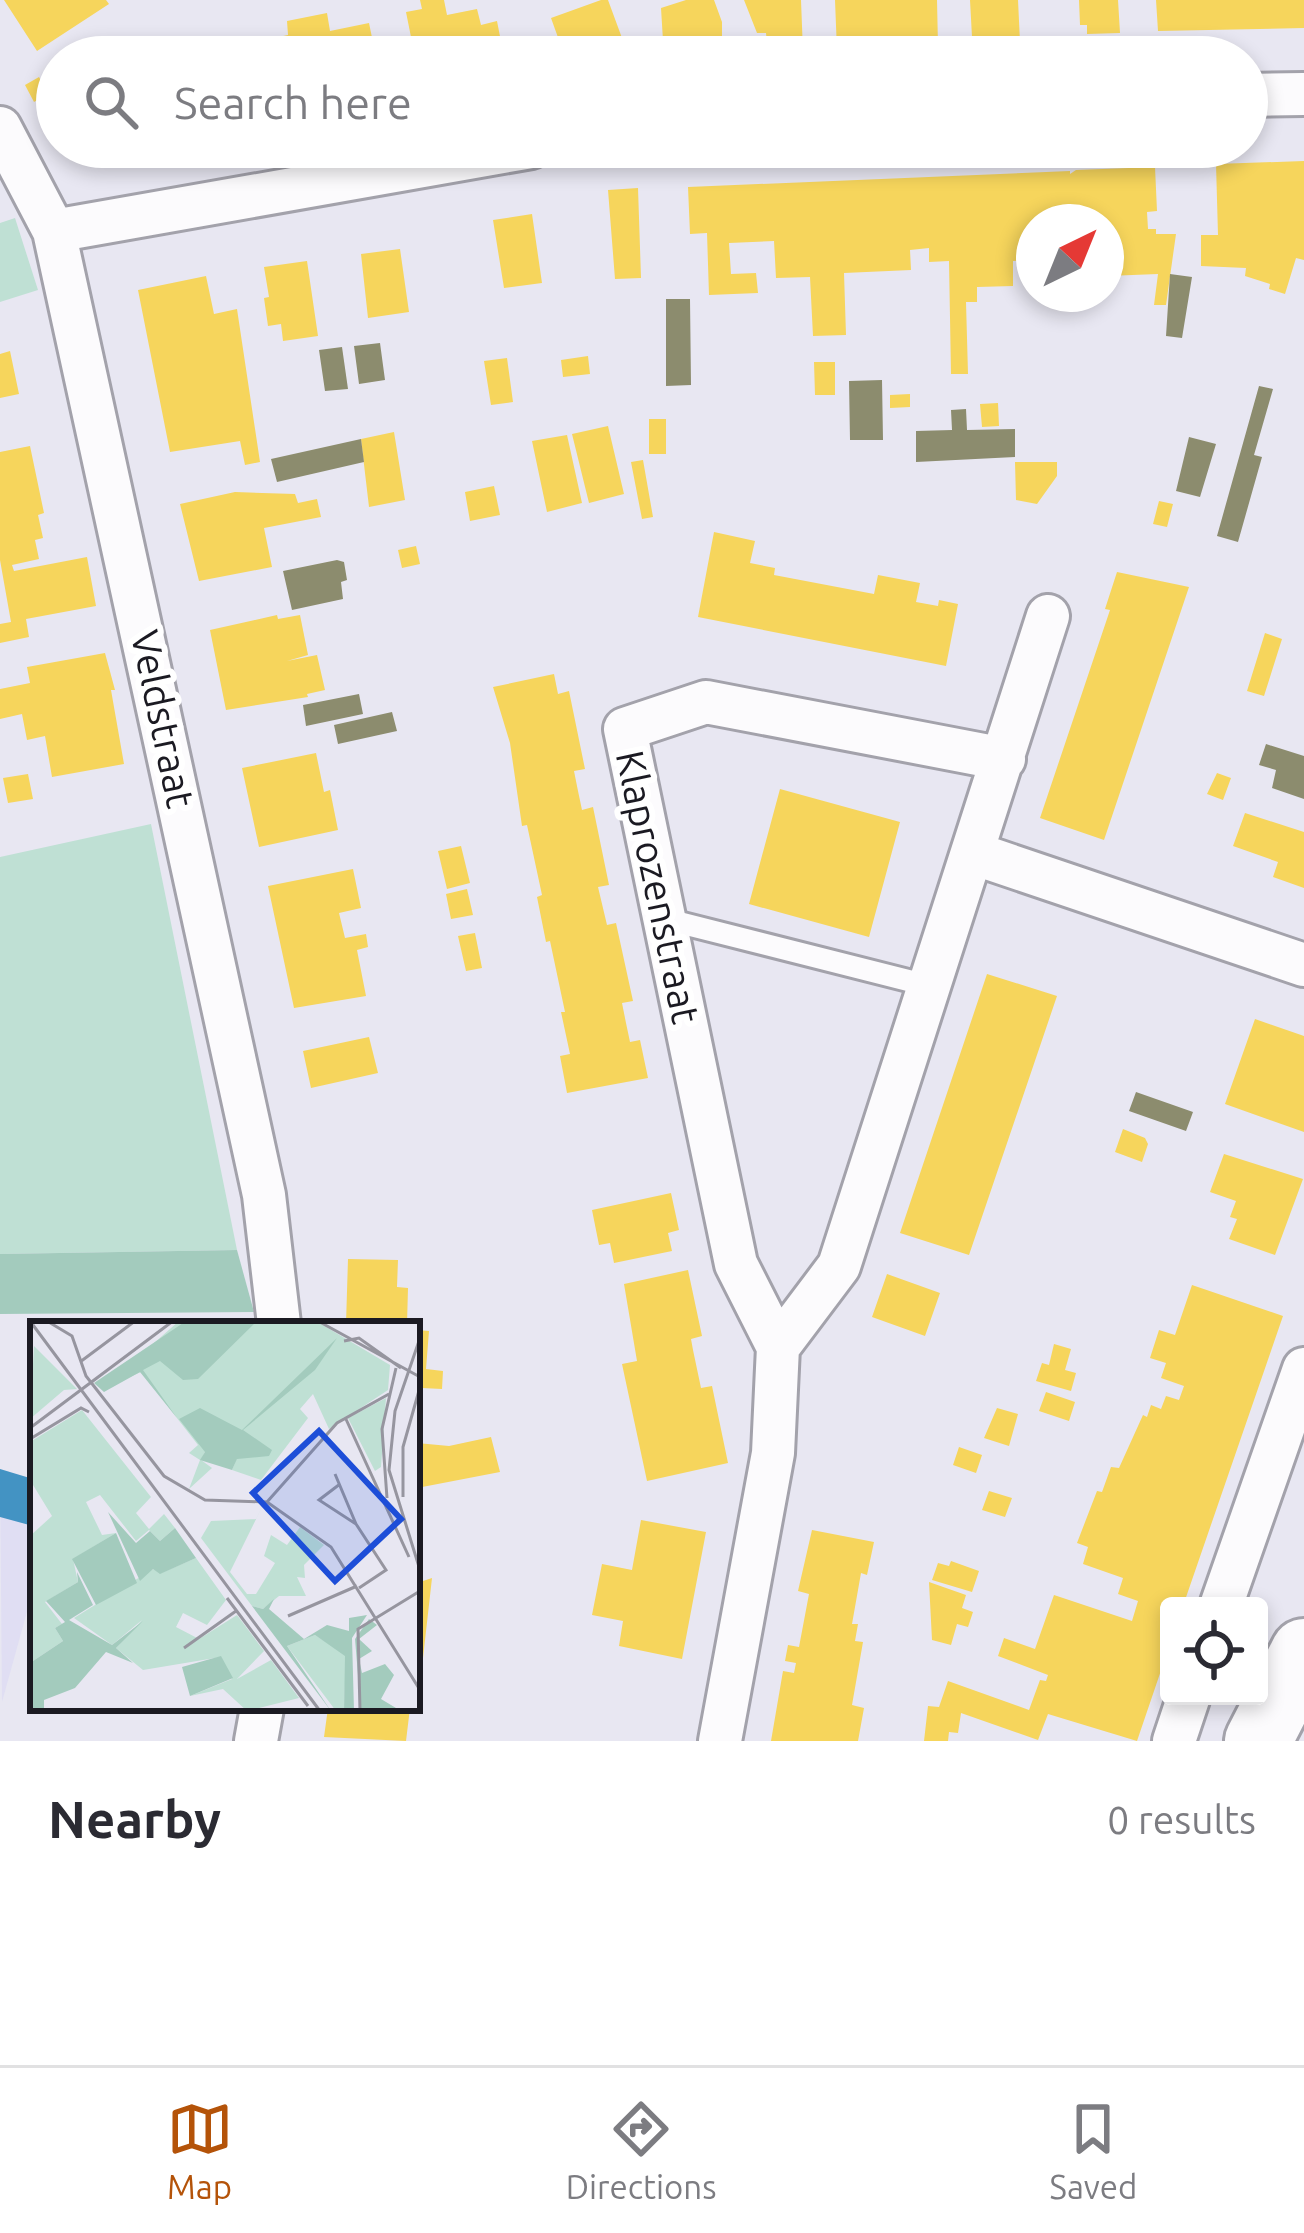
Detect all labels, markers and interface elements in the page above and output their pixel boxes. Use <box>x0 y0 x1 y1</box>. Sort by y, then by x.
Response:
search box <box>36 36 1268 168</box>
icon: search <box>78 69 144 135</box>
text: Search here <box>174 77 412 128</box>
north arrow <box>1016 204 1124 312</box>
street label: Veldstraat <box>124 626 203 812</box>
street label: Klaprozenstraat <box>609 747 708 1027</box>
inset map <box>30 1321 420 1711</box>
map controls <box>1160 1597 1268 1705</box>
button: locate <box>1160 1597 1268 1705</box>
text: Nearby <box>48 1790 221 1848</box>
text: 0 results <box>1107 1798 1256 1841</box>
tab: Map <box>167 2096 233 2205</box>
tab: Directions <box>566 2096 716 2205</box>
tab: Saved <box>1050 2096 1137 2205</box>

